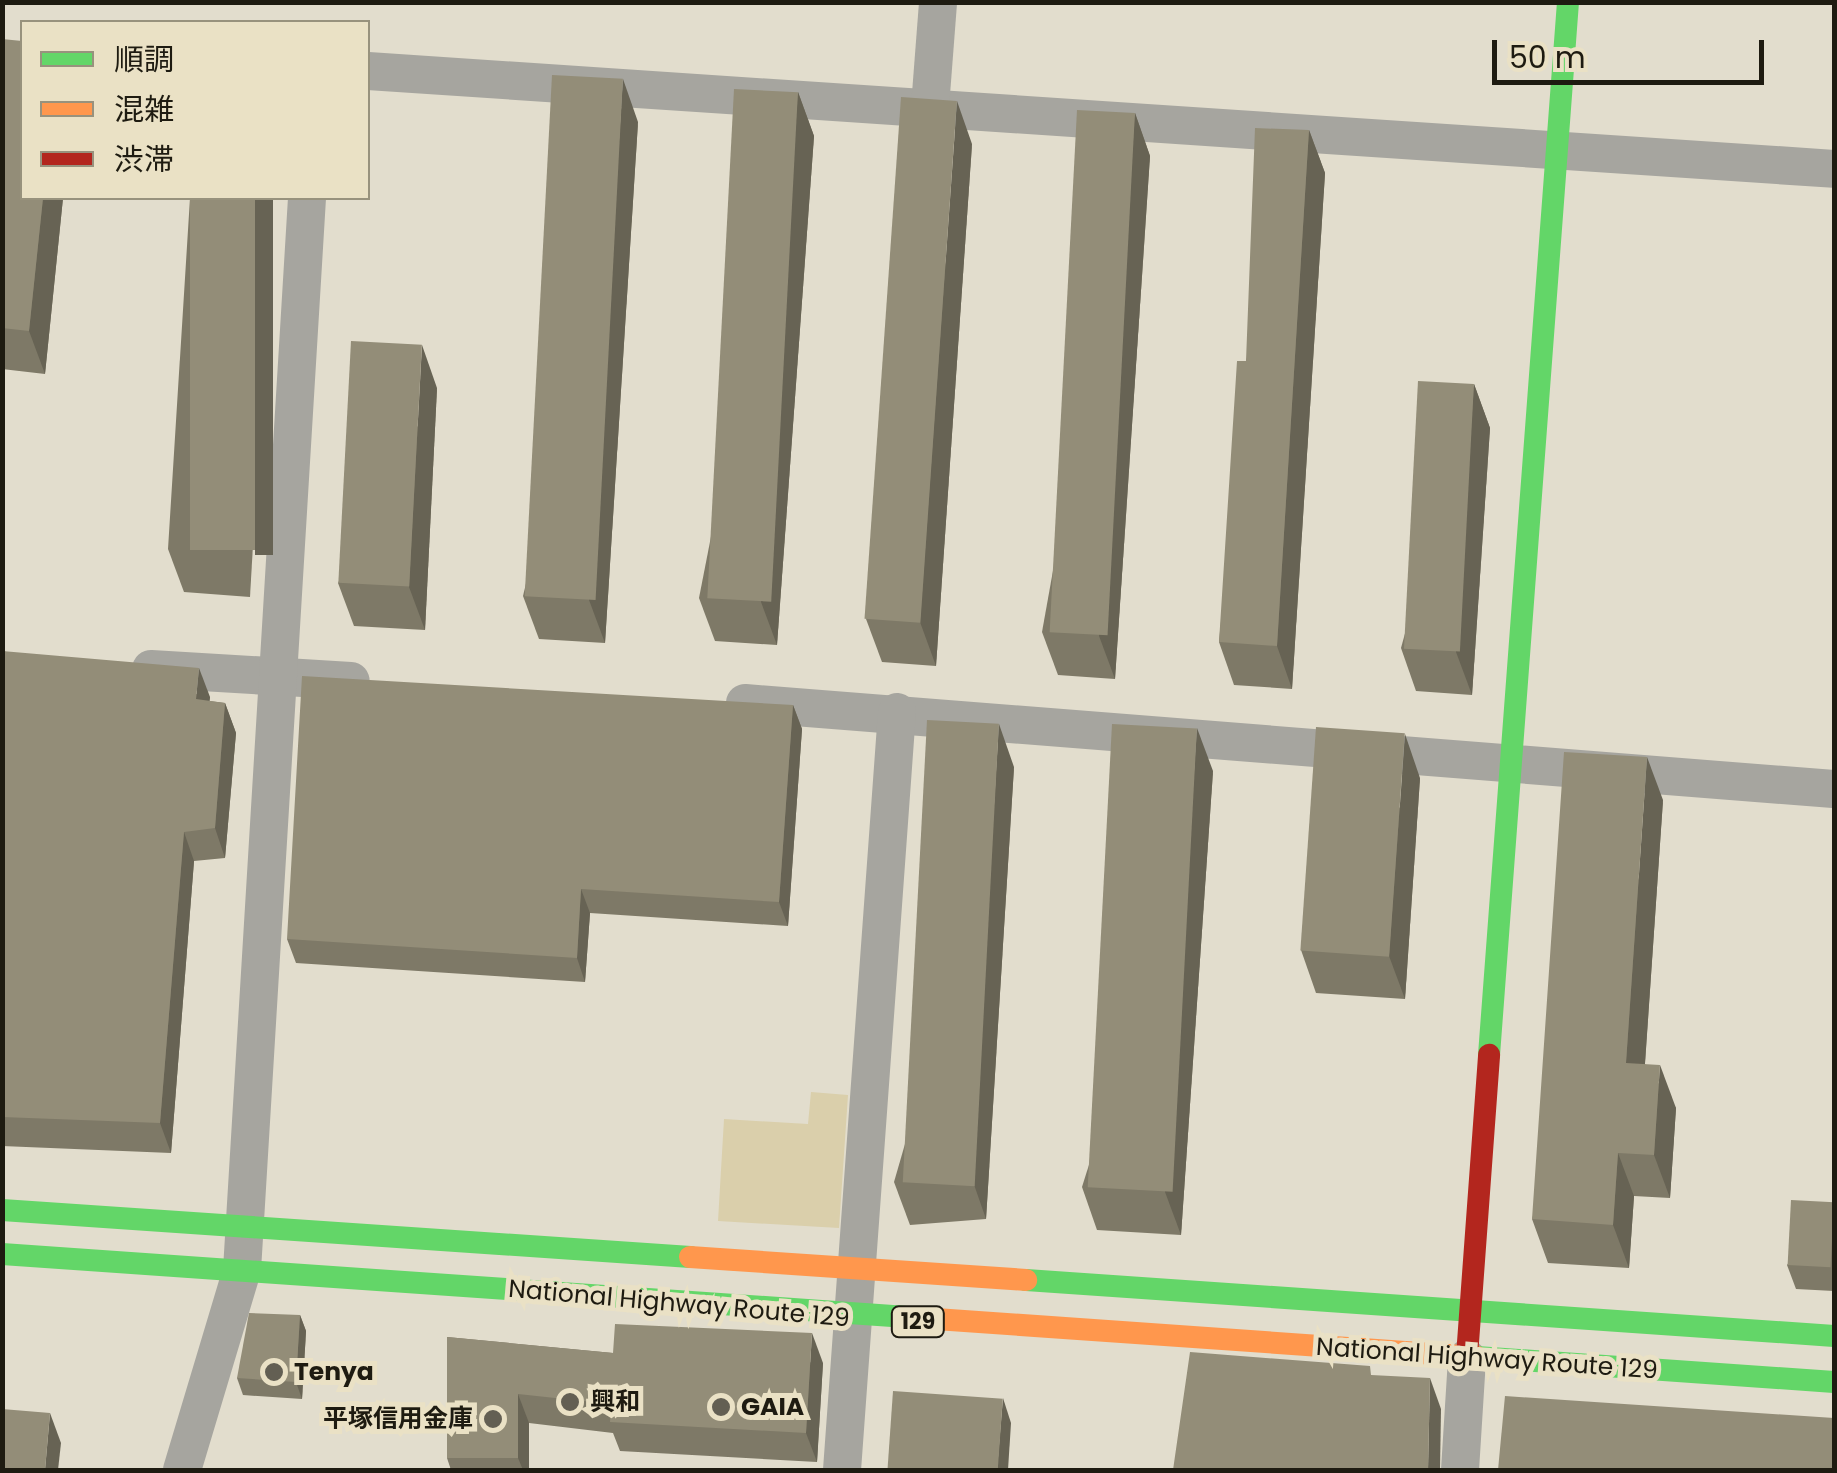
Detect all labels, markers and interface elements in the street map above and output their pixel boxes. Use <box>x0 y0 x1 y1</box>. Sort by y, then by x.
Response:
legend <box>20 20 370 200</box>
scale bar <box>1497 20 1770 82</box>
text: 50 m <box>1509 36 1586 79</box>
text: 順調 <box>114 38 174 81</box>
text: 混雑 <box>114 88 174 131</box>
text: 渋滞 <box>114 138 174 181</box>
street label: National Highway Route 129 <box>507 1274 851 1334</box>
road number: 129 <box>890 1305 946 1339</box>
street label: National Highway Route 129 <box>1315 1332 1659 1386</box>
place label: Tenya <box>294 1357 374 1387</box>
marker: Tenya <box>263 1361 285 1383</box>
place label: 興和 <box>590 1387 640 1417</box>
marker: 興和 <box>559 1391 581 1413</box>
place label: GAIA <box>741 1392 804 1422</box>
marker: GAIA <box>710 1396 732 1418</box>
place label: 平塚信用金庫 <box>323 1404 473 1434</box>
marker: 平塚信用金庫 <box>482 1408 504 1430</box>

